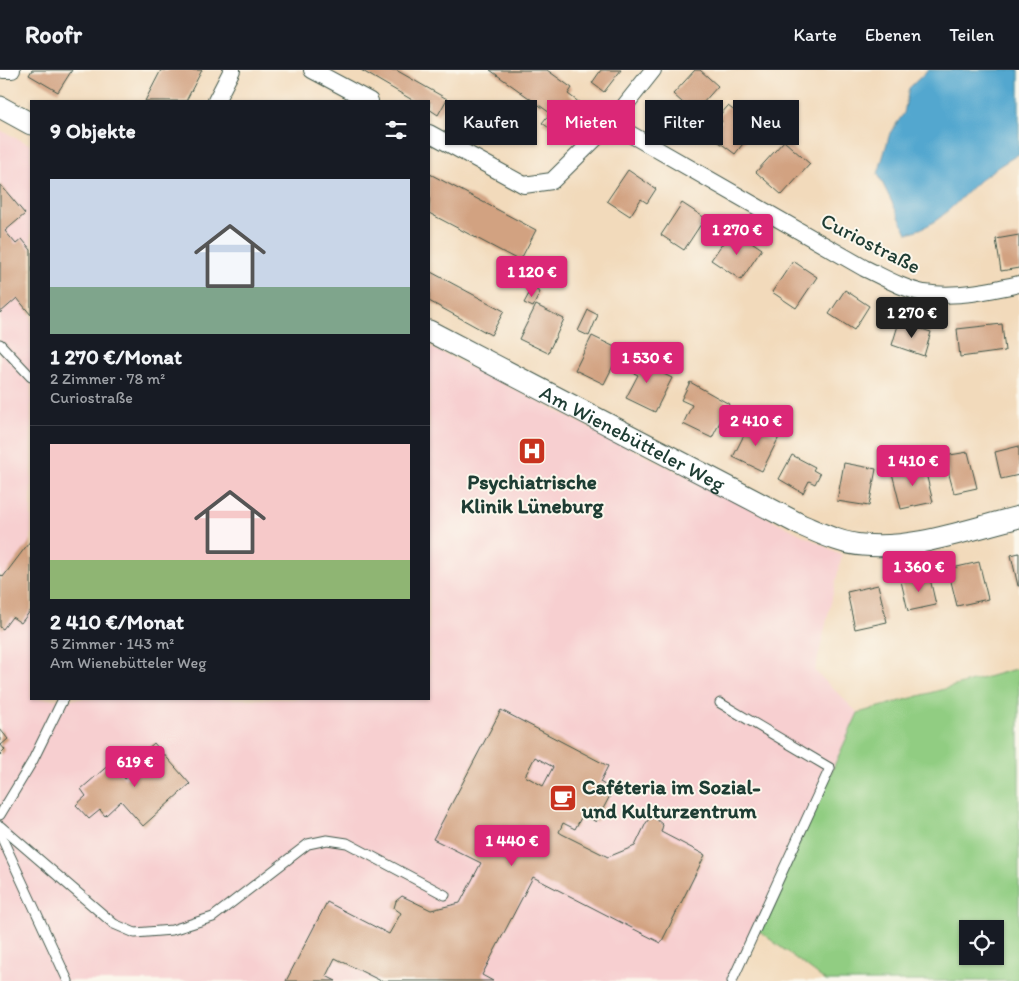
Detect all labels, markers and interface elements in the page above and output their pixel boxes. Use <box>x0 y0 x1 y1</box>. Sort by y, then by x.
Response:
text: Roofr <box>25 20 82 49</box>
text: Karte <box>794 24 837 46</box>
text: Ebenen <box>865 24 921 46</box>
text: Teilen <box>949 24 994 46</box>
chip: Kaufen <box>445 100 537 145</box>
chip: Mieten <box>547 100 635 145</box>
chip: Filter <box>645 100 723 145</box>
chip: Neu <box>733 100 799 145</box>
icon: filters <box>382 116 410 144</box>
text: 9 Objekte <box>50 118 136 143</box>
street label: Curiostraße <box>817 207 925 279</box>
icon: home <box>185 211 275 301</box>
pin: 1 270 € <box>691 214 783 256</box>
text: 1 270 € <box>712 220 762 239</box>
pin: 1 120 € <box>486 256 578 298</box>
text: 1 120 € <box>507 262 557 281</box>
pin: 1 270 € <box>866 296 958 339</box>
text: 1 270 € <box>887 303 937 322</box>
pin: 1 530 € <box>601 342 693 384</box>
text: 1 270 €/Monat <box>50 344 182 369</box>
text: 1 530 € <box>622 348 672 367</box>
text: 2 Zimmer · 78 m² <box>50 369 165 388</box>
street label: Am Wienebütteler Weg <box>536 379 730 496</box>
text: Curiostraße <box>50 388 133 407</box>
pin: 2 410 € <box>710 404 802 447</box>
text: 2 410 € <box>730 411 782 430</box>
hospital icon: Psychiatrische Klinik Lüneburg <box>517 436 547 466</box>
pin: 1 410 € <box>867 444 959 487</box>
text: 1 410 € <box>888 451 938 470</box>
place label: Psychiatrische Klinik Lüneburg <box>461 469 604 519</box>
icon: home <box>185 477 275 567</box>
pin: 1 360 € <box>873 550 965 593</box>
text: 1 360 € <box>894 557 944 576</box>
text: 2 410 €/Monat <box>50 609 184 634</box>
text: 5 Zimmer · 143 m² <box>50 634 174 653</box>
text: Am Wienebütteler Weg <box>50 653 207 672</box>
pin: 619 € <box>100 746 170 788</box>
text: 619 € <box>117 752 154 771</box>
place label: Caféteria im Sozial- und Kulturzentrum <box>581 774 761 823</box>
cafe icon: Caféteria im Sozial- und Kulturzentrum <box>548 783 578 813</box>
pin: 1 440 € <box>466 824 558 867</box>
text: 1 440 € <box>486 831 538 850</box>
map controls <box>959 920 1004 965</box>
button: locate <box>959 920 1004 965</box>

